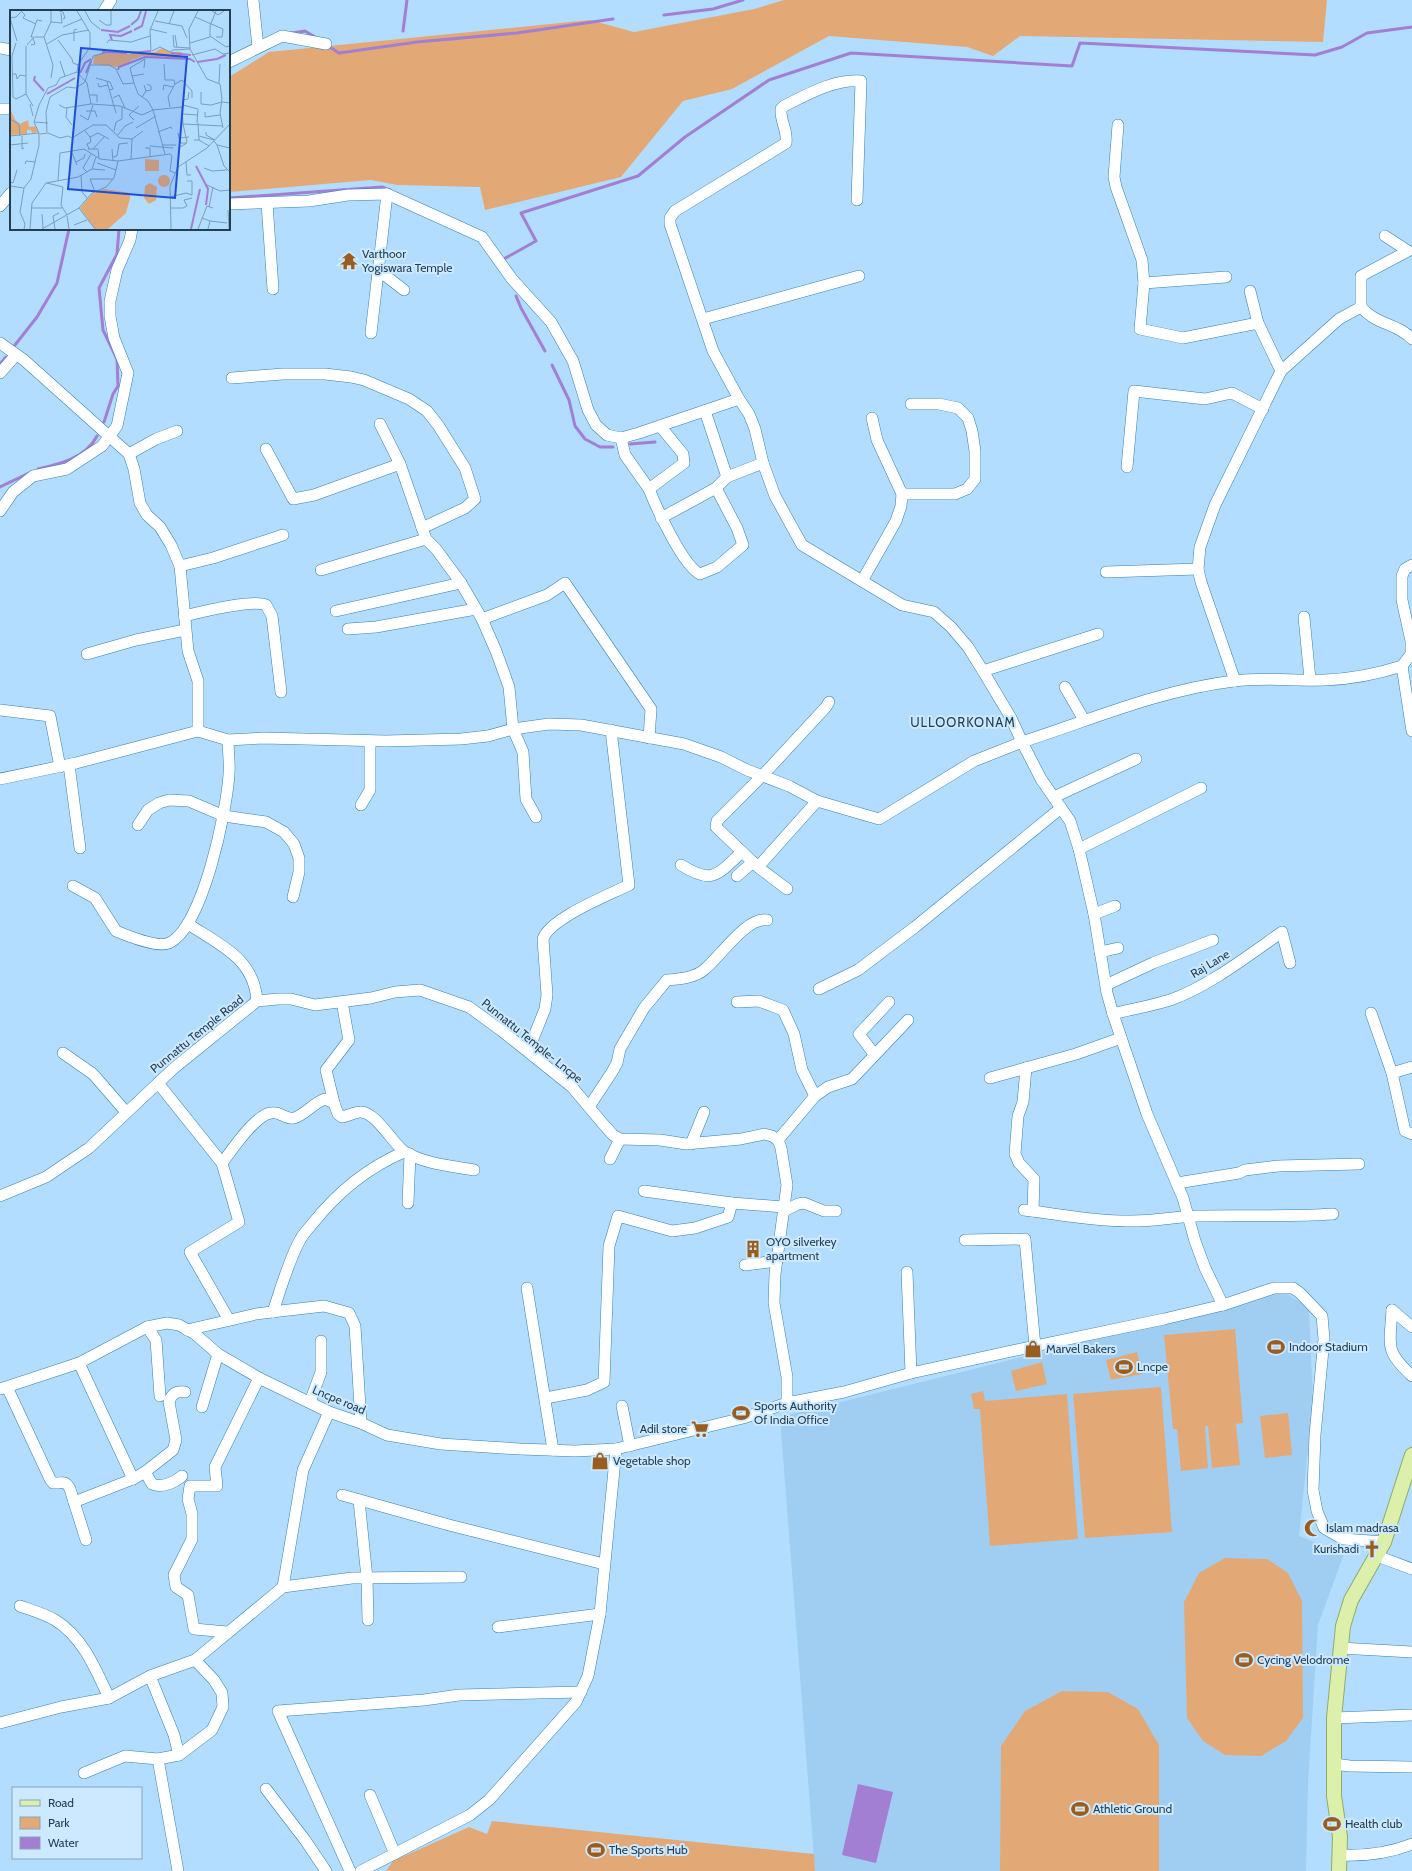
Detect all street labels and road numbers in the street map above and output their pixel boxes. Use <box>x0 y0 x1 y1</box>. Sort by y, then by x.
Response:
street label: Raj Lane <box>1188 946 1232 981</box>
street label: Punnattu Temple Road <box>147 991 246 1076</box>
street label: Punnattu Temple- Lncpe <box>479 995 586 1086</box>
street label: Lncpe road <box>310 1382 368 1417</box>

